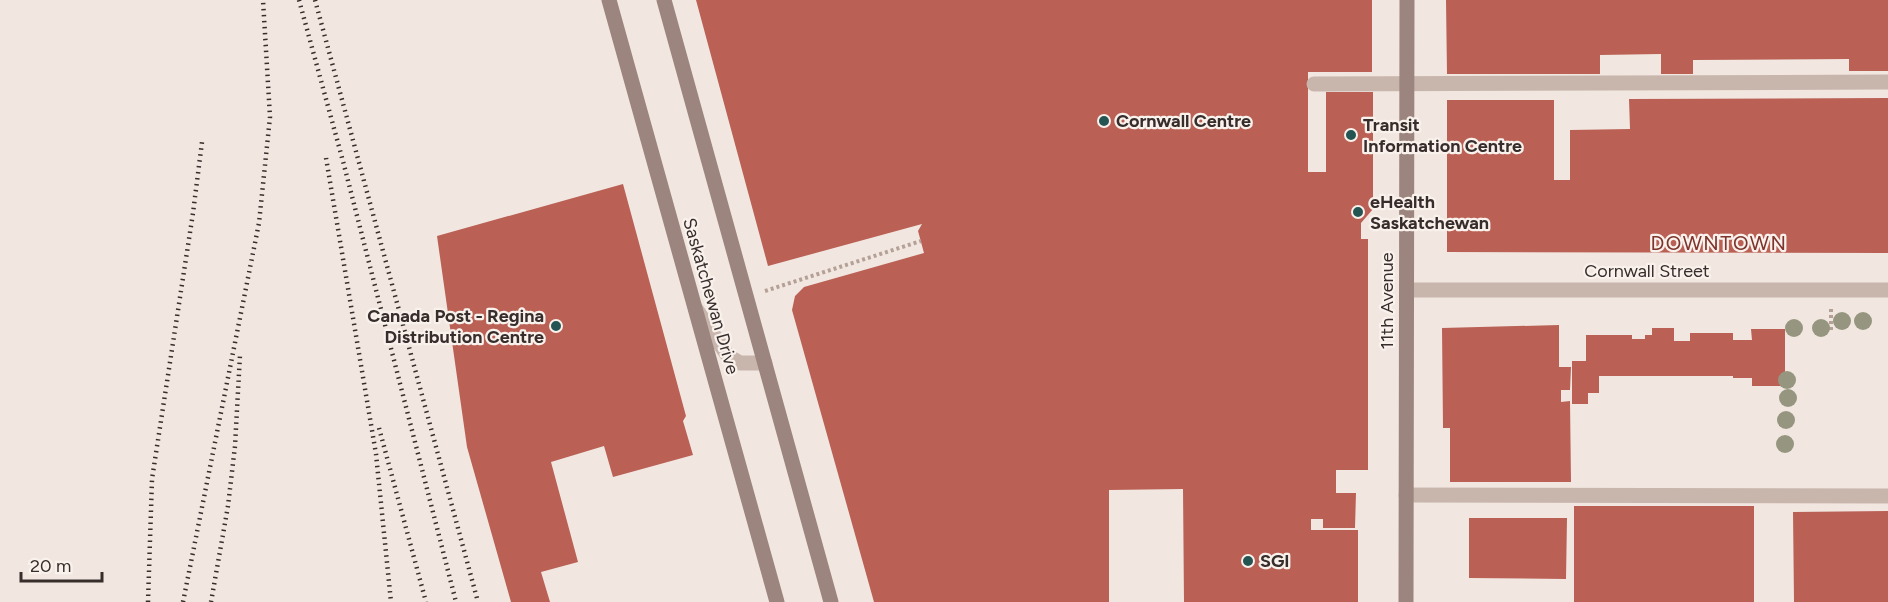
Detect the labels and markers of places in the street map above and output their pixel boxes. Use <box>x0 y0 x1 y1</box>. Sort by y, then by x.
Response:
place label: Cornwall Centre <box>1116 110 1251 132</box>
marker: Cornwall Centre <box>1097 114 1111 128</box>
place label: Transit Information Centre <box>1363 114 1522 157</box>
marker: Transit Information Centre <box>1344 128 1358 142</box>
place label: eHealth Saskatchewan <box>1370 191 1489 234</box>
marker: eHealth Saskatchewan <box>1351 205 1365 219</box>
place label: Canada Post - Regina Distribution Centre <box>367 305 544 348</box>
marker: Canada Post - Regina Distribution Centre <box>549 319 563 333</box>
place label: SGI <box>1260 550 1289 572</box>
marker: SGI <box>1241 554 1255 568</box>

